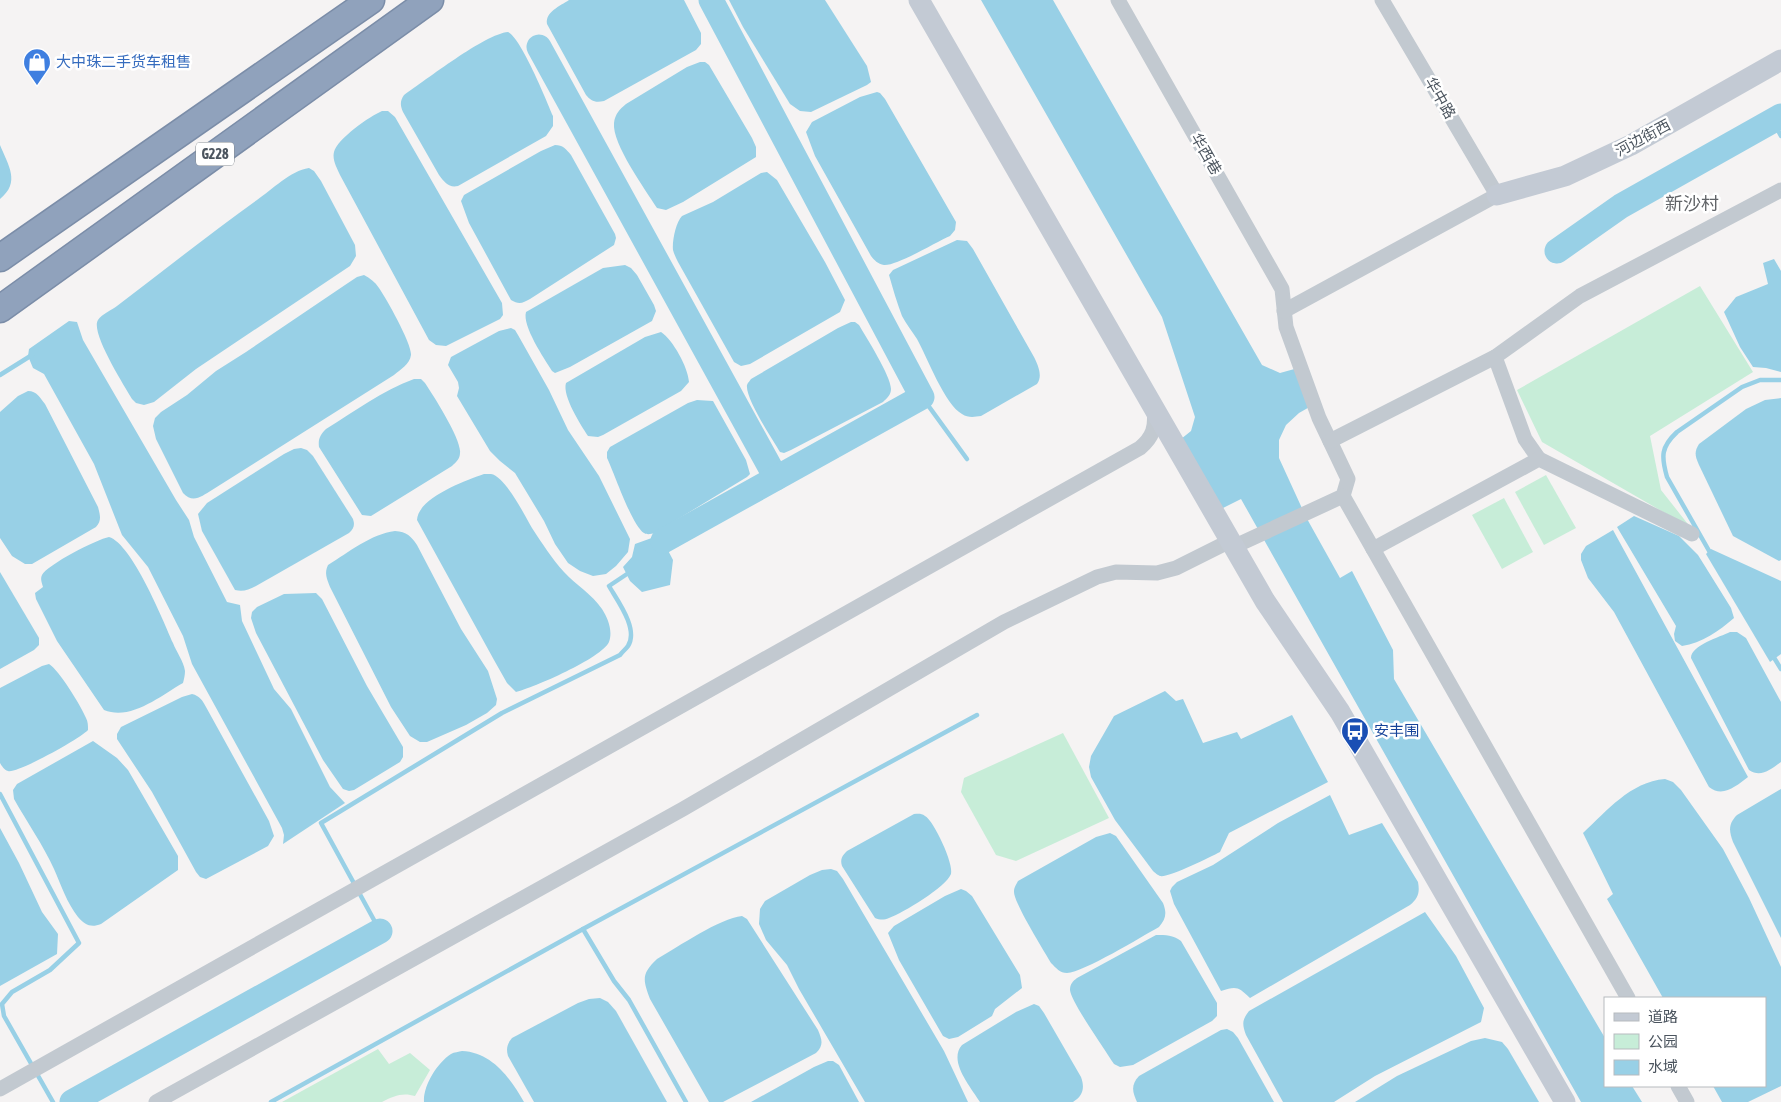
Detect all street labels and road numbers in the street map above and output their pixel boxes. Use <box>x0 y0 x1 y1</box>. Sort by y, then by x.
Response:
street label: 华中路 <box>1422 74 1459 121</box>
street label: 河边街西 <box>1612 116 1673 159</box>
street label: 华西巷 <box>1188 130 1225 177</box>
road number: G228 <box>196 142 234 166</box>

